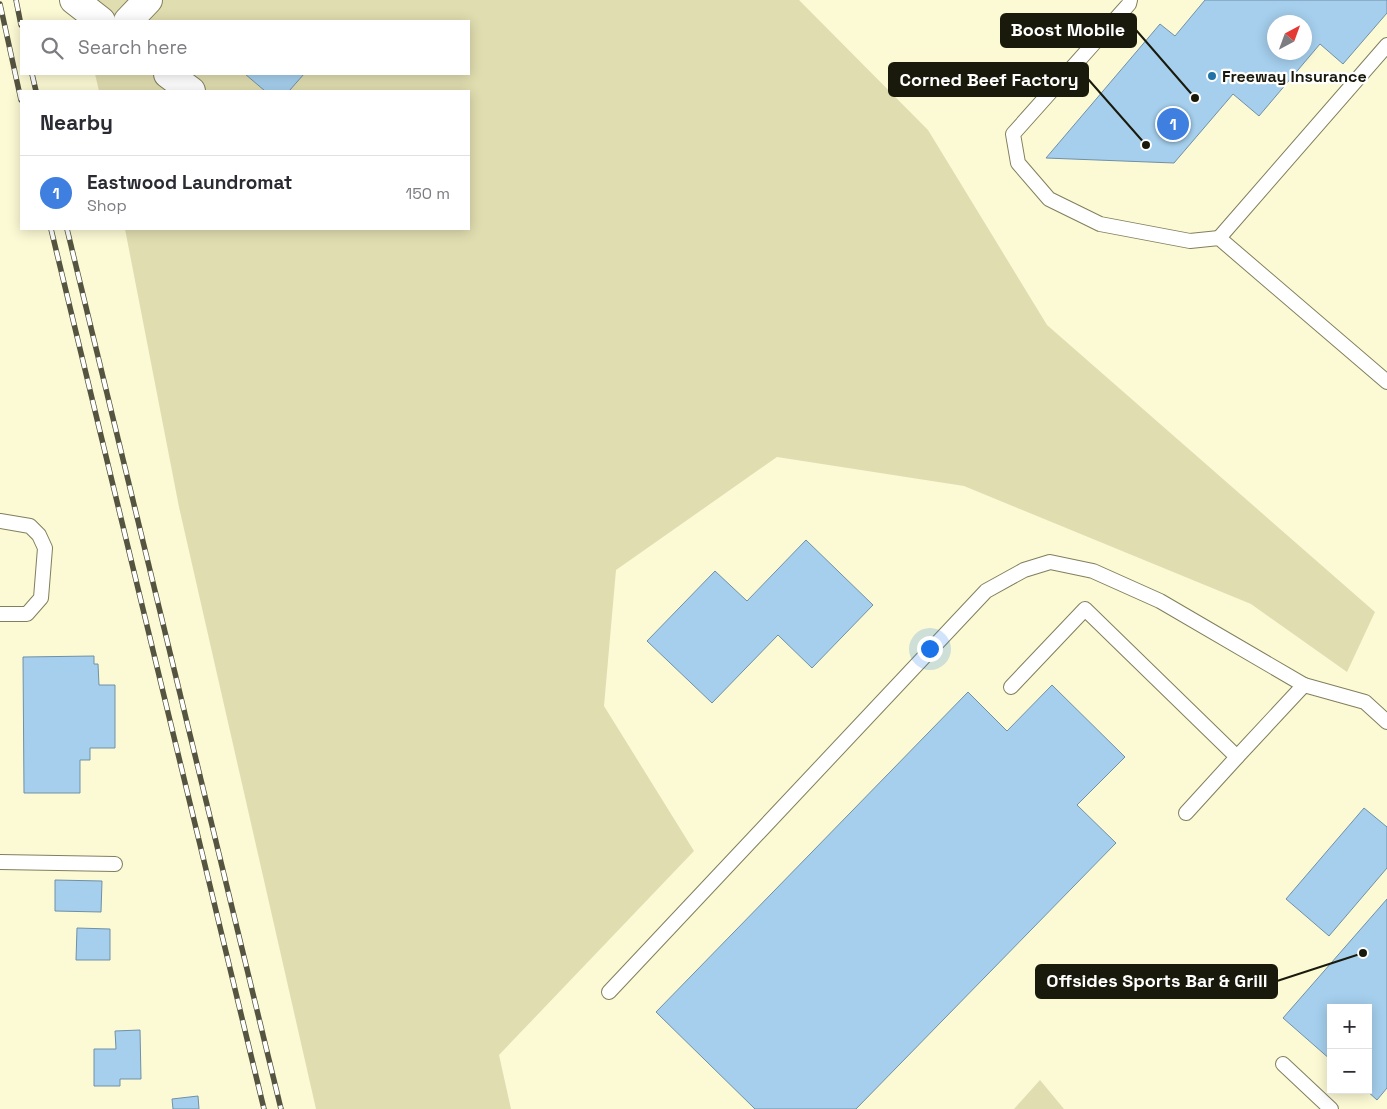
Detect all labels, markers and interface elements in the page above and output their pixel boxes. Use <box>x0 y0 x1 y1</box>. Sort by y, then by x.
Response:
callout: Boost Mobile <box>1001 14 1136 47</box>
north arrow <box>1267 15 1312 60</box>
text: Boost Mobile <box>1011 18 1125 41</box>
search box <box>20 20 470 75</box>
icon: search <box>38 34 66 62</box>
text: Search here <box>78 35 188 60</box>
callout: Corned Beef Factory <box>889 63 1088 96</box>
place label: Freeway Insurance <box>1222 66 1367 87</box>
text: Corned Beef Factory <box>899 68 1079 91</box>
marker: Freeway Insurance <box>1206 70 1218 82</box>
pin: 1 <box>1157 105 1189 143</box>
text: Nearby <box>40 109 113 136</box>
text: Eastwood Laundromat <box>87 170 292 195</box>
text: 1 <box>52 183 60 204</box>
text: 150 m <box>406 183 450 204</box>
text: Shop <box>87 195 127 216</box>
your location <box>917 636 943 662</box>
callout: Offsides Sports Bar & Grill <box>1036 965 1277 998</box>
text: Offsides Sports Bar & Grill <box>1046 969 1268 992</box>
map controls <box>1327 1004 1372 1094</box>
button: + <box>1327 1004 1372 1049</box>
button: − <box>1327 1049 1372 1094</box>

